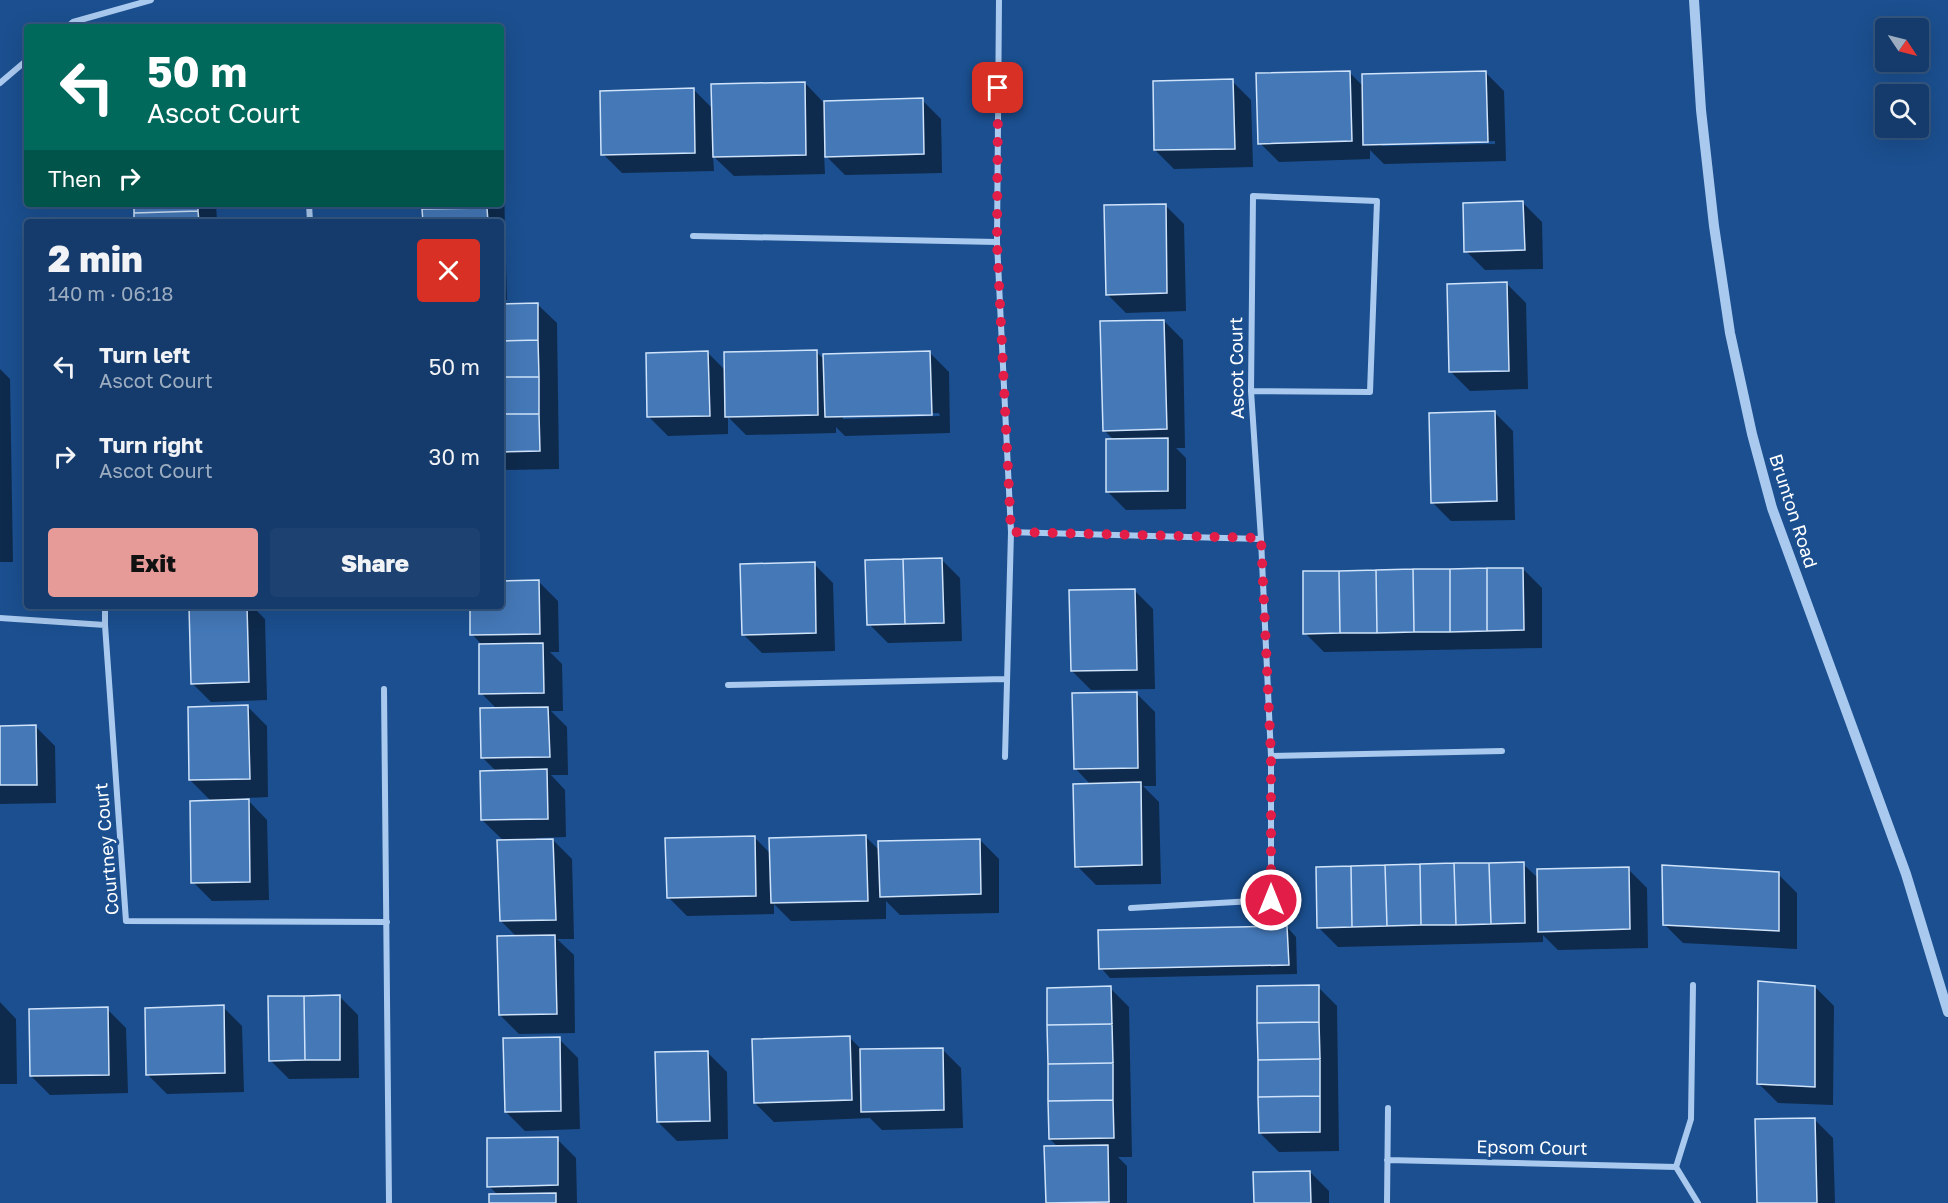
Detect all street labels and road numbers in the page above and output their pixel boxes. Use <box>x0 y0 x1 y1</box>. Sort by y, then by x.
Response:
street label: Ascot Court <box>1224 317 1248 419</box>
street label: Brunton Road <box>1765 451 1823 570</box>
street label: Courtney Court <box>89 782 123 916</box>
street label: Epsom Court <box>1476 1135 1588 1159</box>

